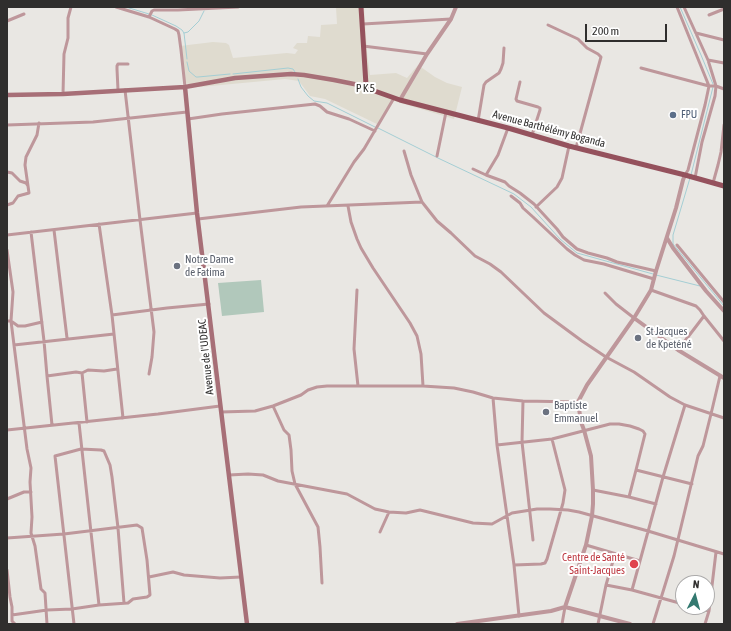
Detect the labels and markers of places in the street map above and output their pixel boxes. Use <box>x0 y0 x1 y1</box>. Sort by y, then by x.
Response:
place label: FPU <box>681 108 697 122</box>
marker: FPU <box>668 110 678 120</box>
place label: Notre Dame de Fatima <box>185 253 234 279</box>
marker: Notre Dame de Fatima <box>172 261 182 271</box>
place label: St Jacques de Kpeténé <box>646 325 692 351</box>
marker: St Jacques de Kpeténé <box>633 333 643 343</box>
place label: Baptiste Emmanuel <box>554 399 598 425</box>
marker: Baptiste Emmanuel <box>541 407 551 417</box>
place label: Centre de Santé Saint-Jacques <box>562 551 625 577</box>
marker: Centre de Santé Saint-Jacques <box>628 558 640 570</box>

